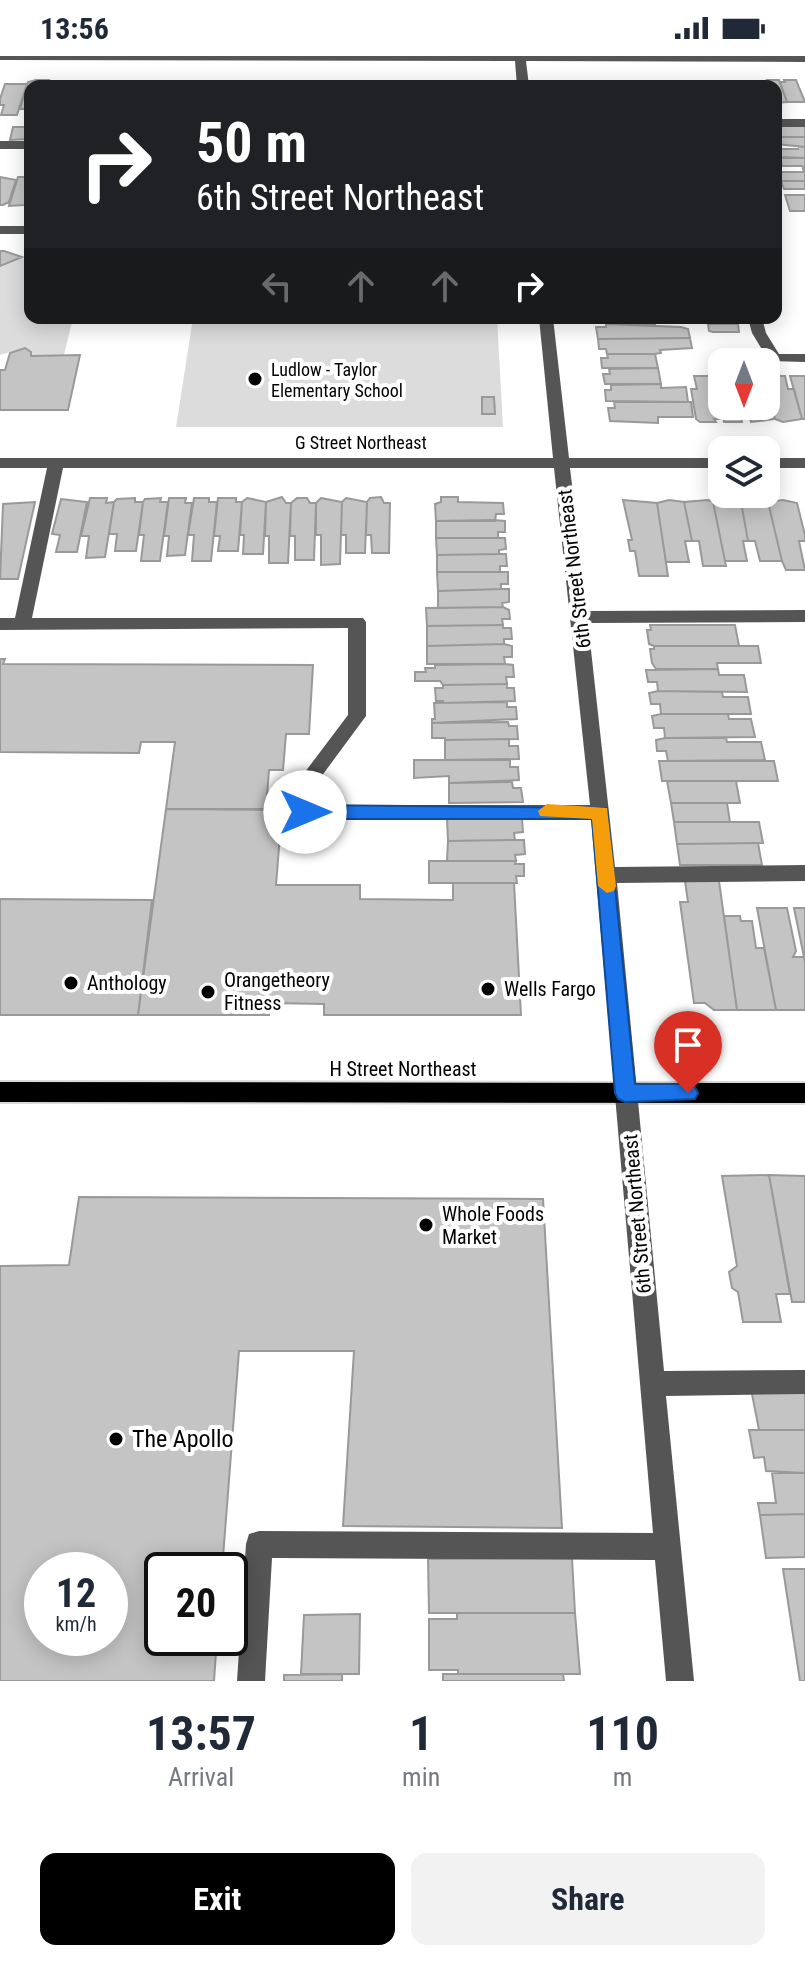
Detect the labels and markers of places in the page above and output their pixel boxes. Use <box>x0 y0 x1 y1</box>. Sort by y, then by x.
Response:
place label: Ludlow - Taylor Elementary School <box>271 359 403 401</box>
marker: Ludlow - Taylor Elementary School <box>246 370 264 388</box>
place label: Orangetheory Fitness <box>224 968 330 1015</box>
place label: Anthology <box>87 971 167 995</box>
marker: Anthology <box>62 974 80 992</box>
place label: Wells Fargo <box>504 977 596 1001</box>
marker: Wells Fargo <box>479 980 497 998</box>
marker: Orangetheory Fitness <box>199 983 217 1001</box>
pin <box>654 1011 722 1093</box>
place label: Whole Foods Market <box>442 1202 544 1249</box>
marker: Whole Foods Market <box>417 1216 435 1234</box>
place label: The Apollo <box>132 1425 234 1453</box>
marker: The Apollo <box>107 1430 125 1448</box>

